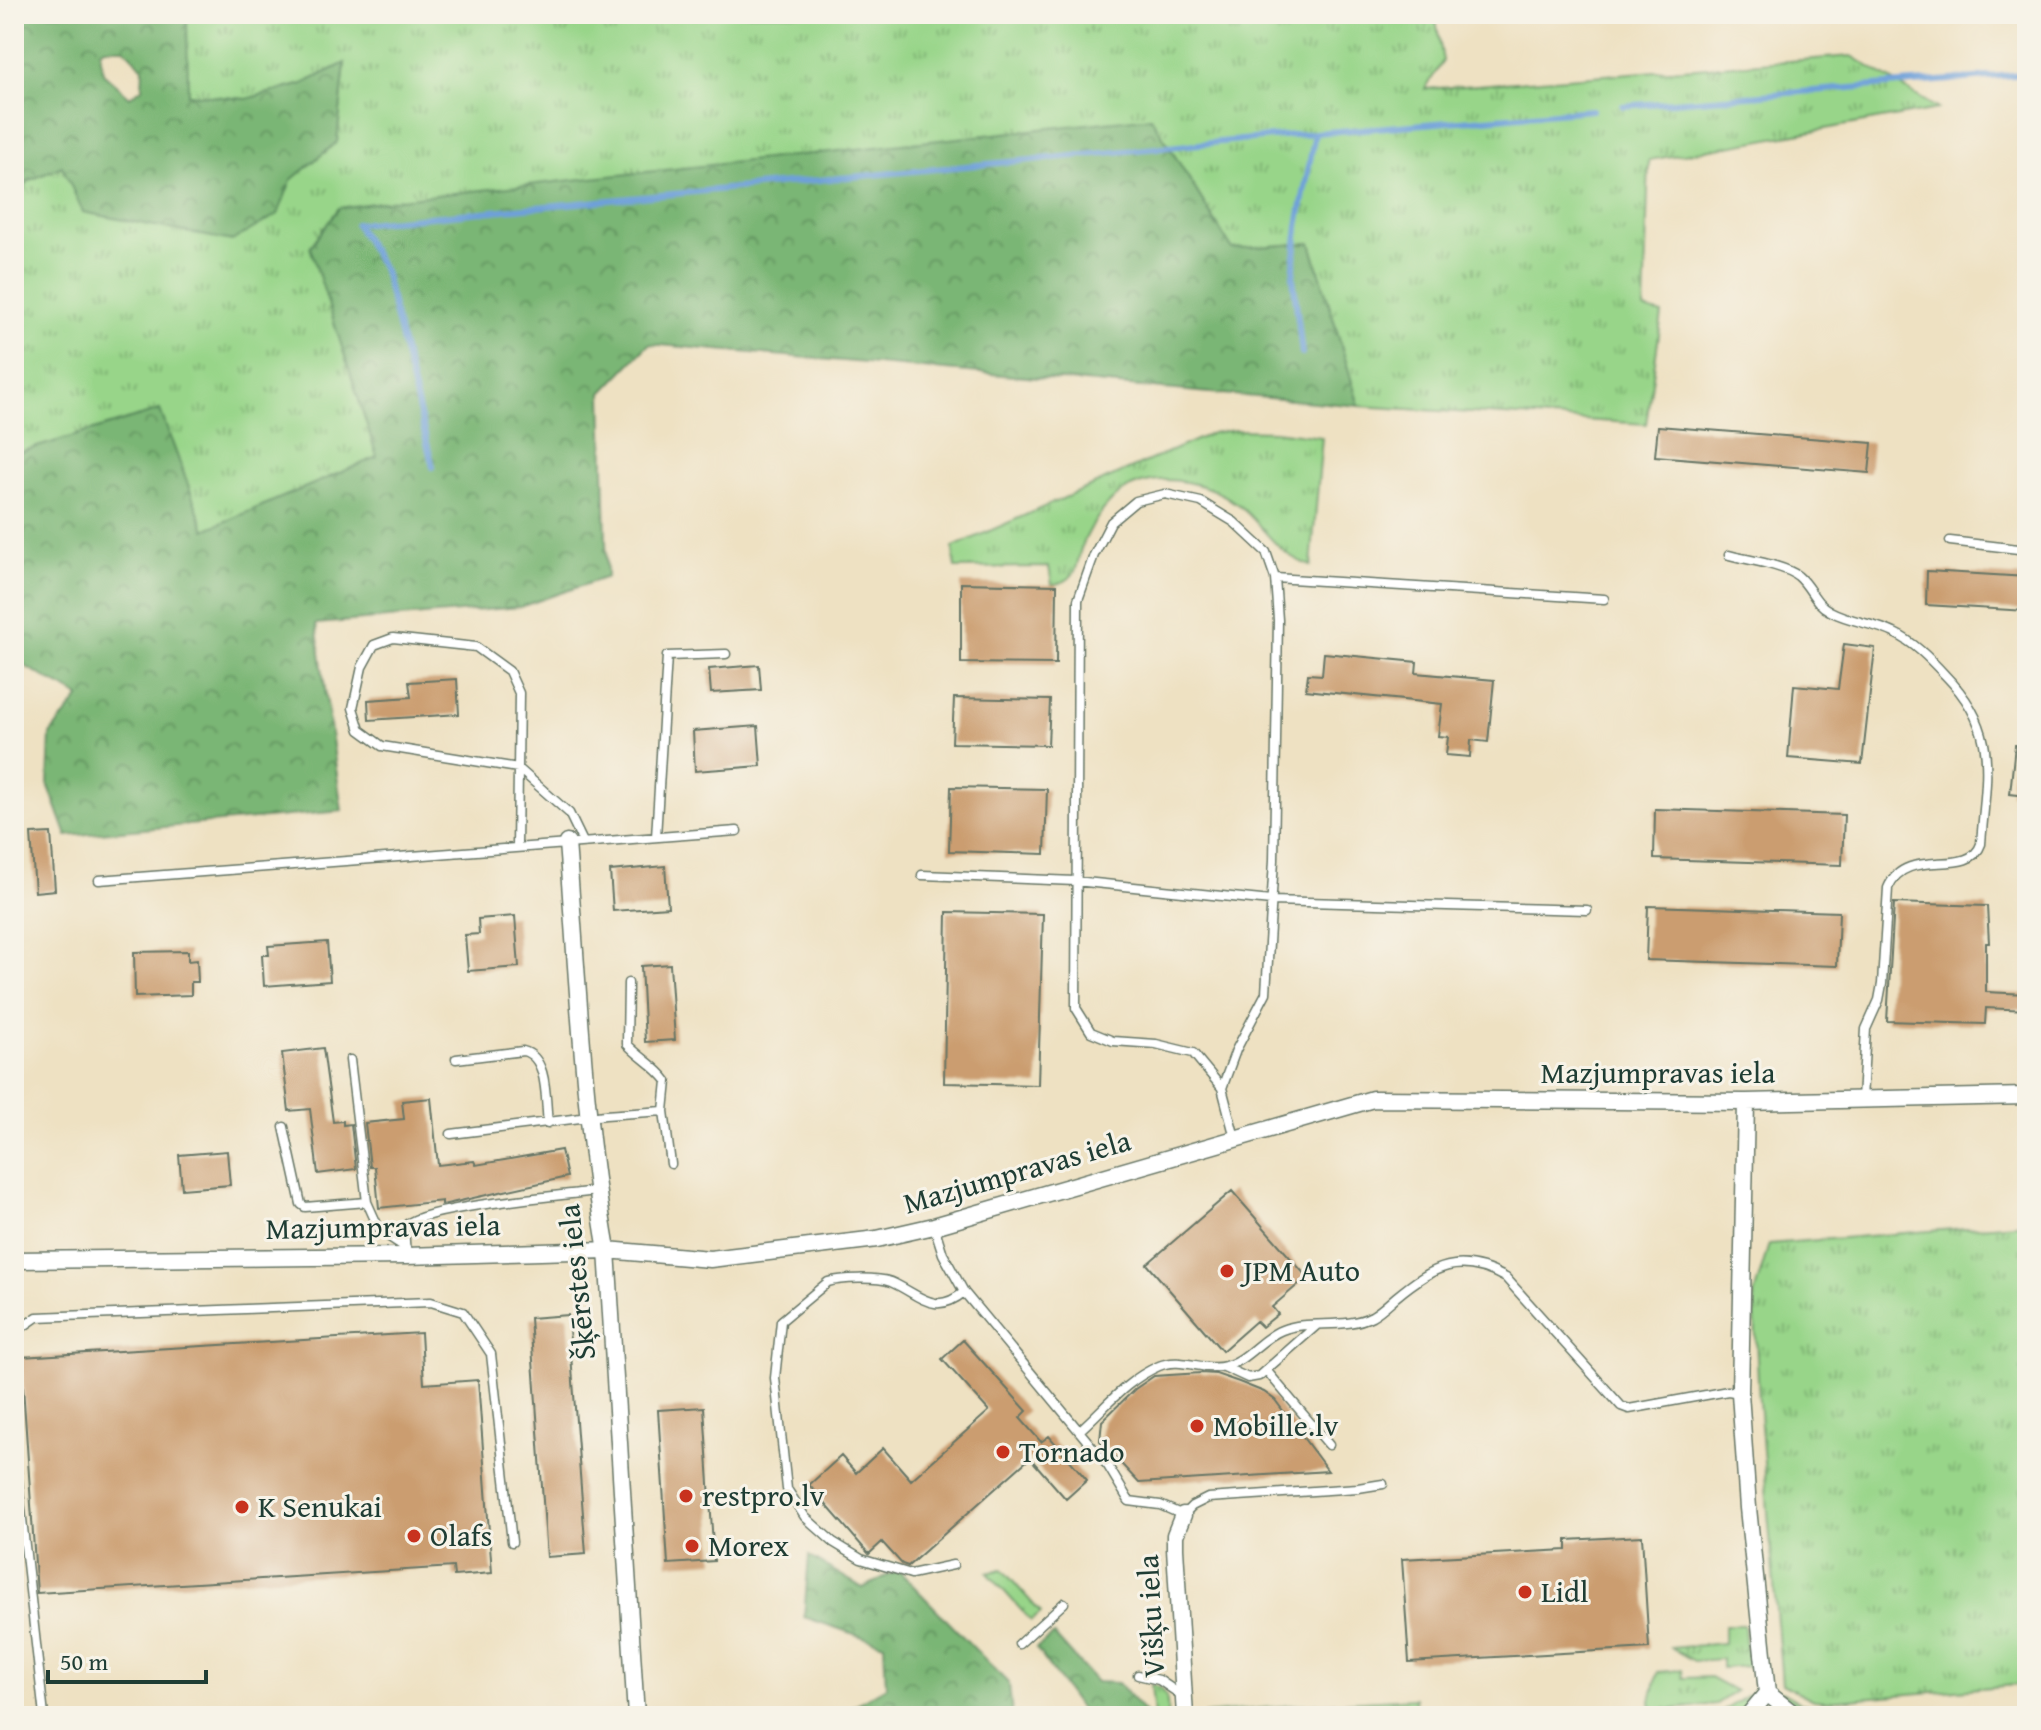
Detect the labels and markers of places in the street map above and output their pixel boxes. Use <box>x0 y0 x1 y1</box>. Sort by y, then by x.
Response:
place label: JPM Auto <box>1239 1248 1360 1292</box>
marker: JPM Auto <box>1218 1262 1236 1280</box>
place label: Mobille.lv <box>1213 1403 1338 1447</box>
marker: Mobille.lv <box>1188 1417 1206 1435</box>
place label: Tornado <box>1019 1429 1125 1473</box>
marker: Tornado <box>994 1443 1012 1461</box>
place label: restpro.lv <box>702 1473 825 1517</box>
place label: K Senukai <box>258 1484 382 1528</box>
marker: restpro.lv <box>677 1487 695 1505</box>
marker: K Senukai <box>233 1498 251 1516</box>
place label: Olafs <box>430 1513 492 1557</box>
place label: Morex <box>708 1523 789 1567</box>
marker: Olafs <box>405 1527 423 1545</box>
marker: Morex <box>683 1537 701 1555</box>
place label: Lidl <box>1541 1569 1588 1613</box>
marker: Lidl <box>1516 1583 1534 1601</box>

